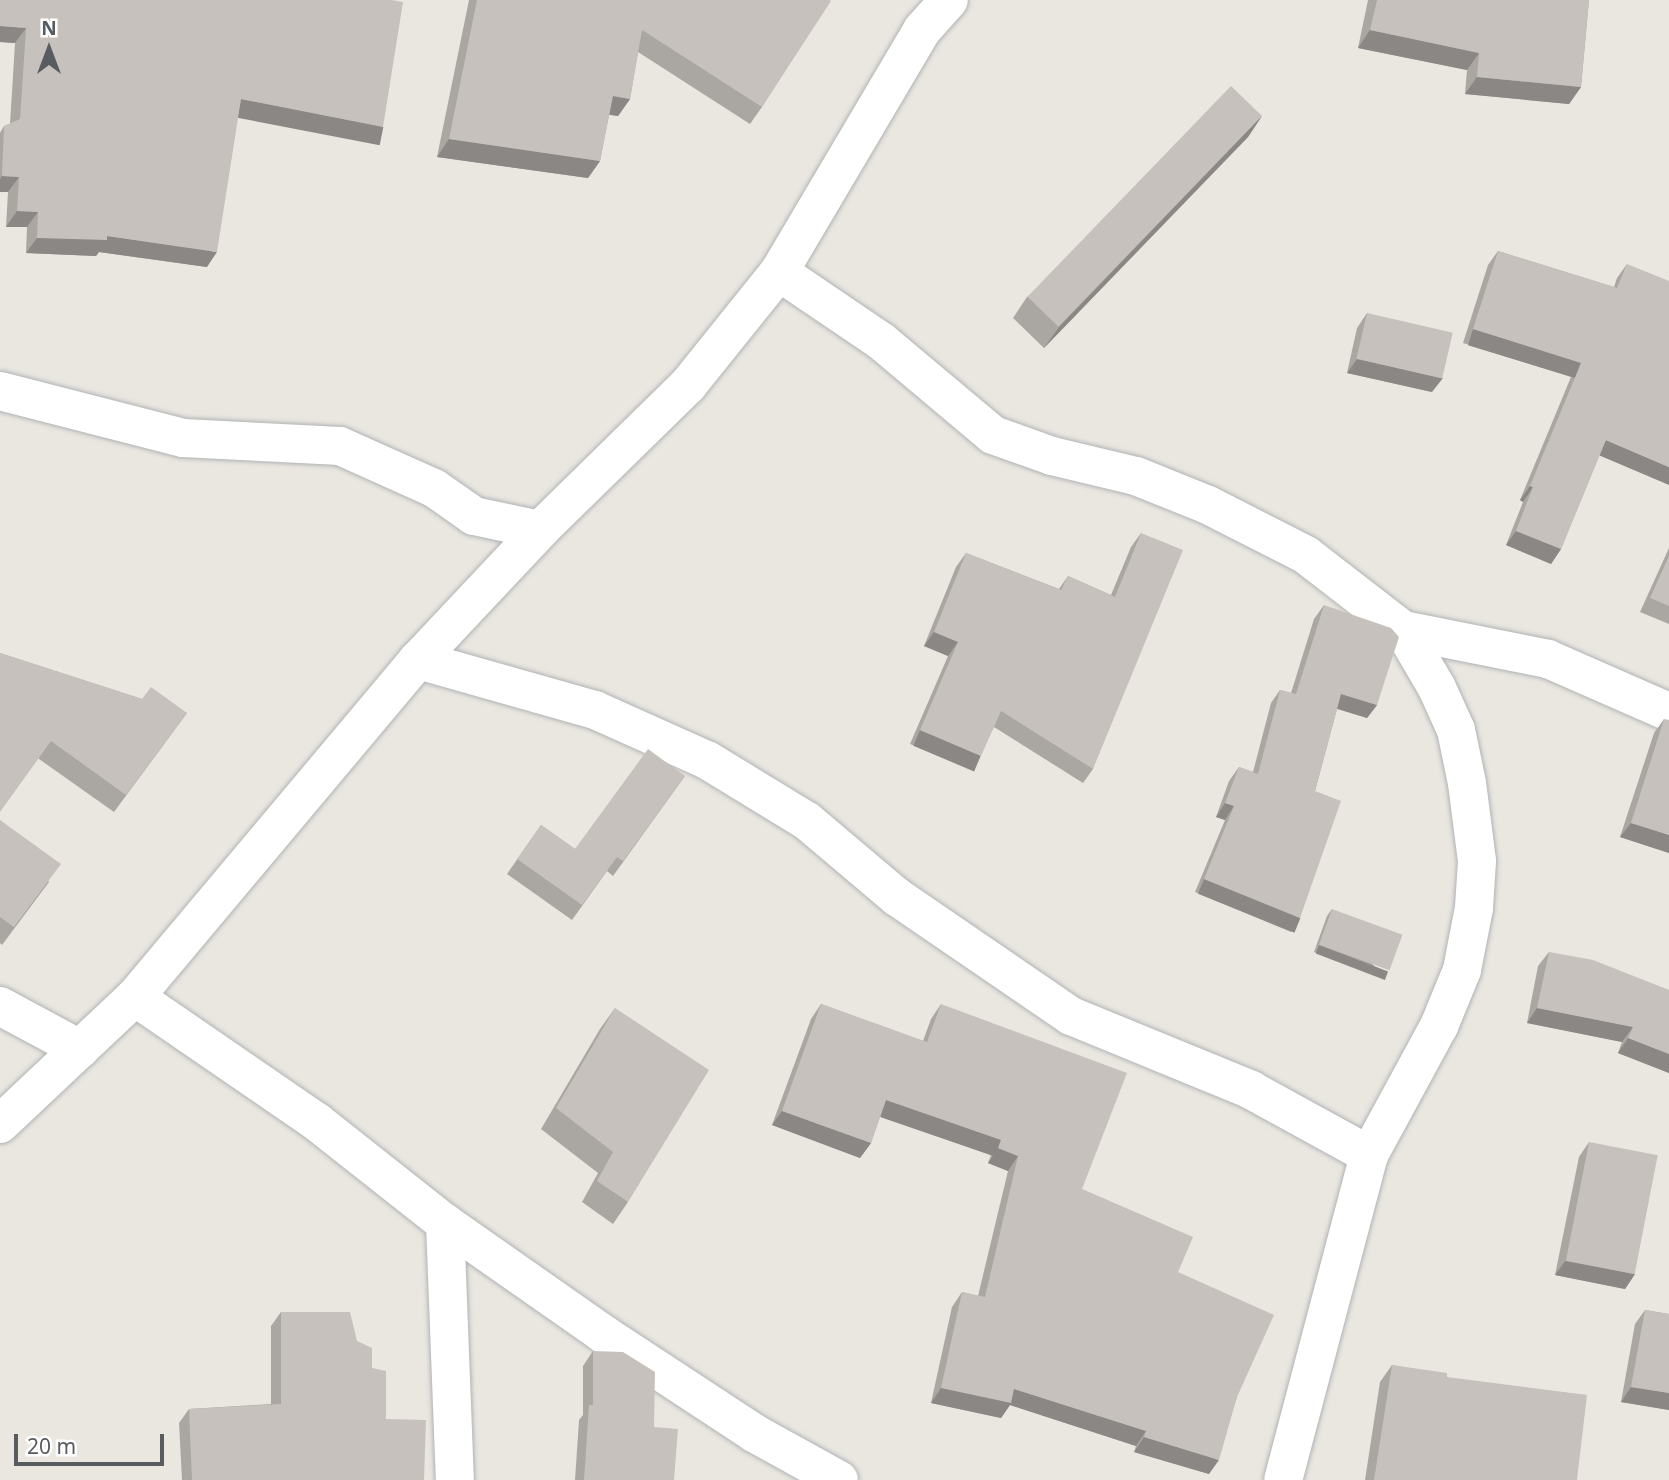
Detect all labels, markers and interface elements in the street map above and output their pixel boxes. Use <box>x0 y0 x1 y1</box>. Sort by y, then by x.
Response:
north arrow <box>14 14 84 84</box>
text: N <box>41 15 57 41</box>
scale bar <box>18 1420 168 1464</box>
text: 20 m <box>27 1432 76 1460</box>

